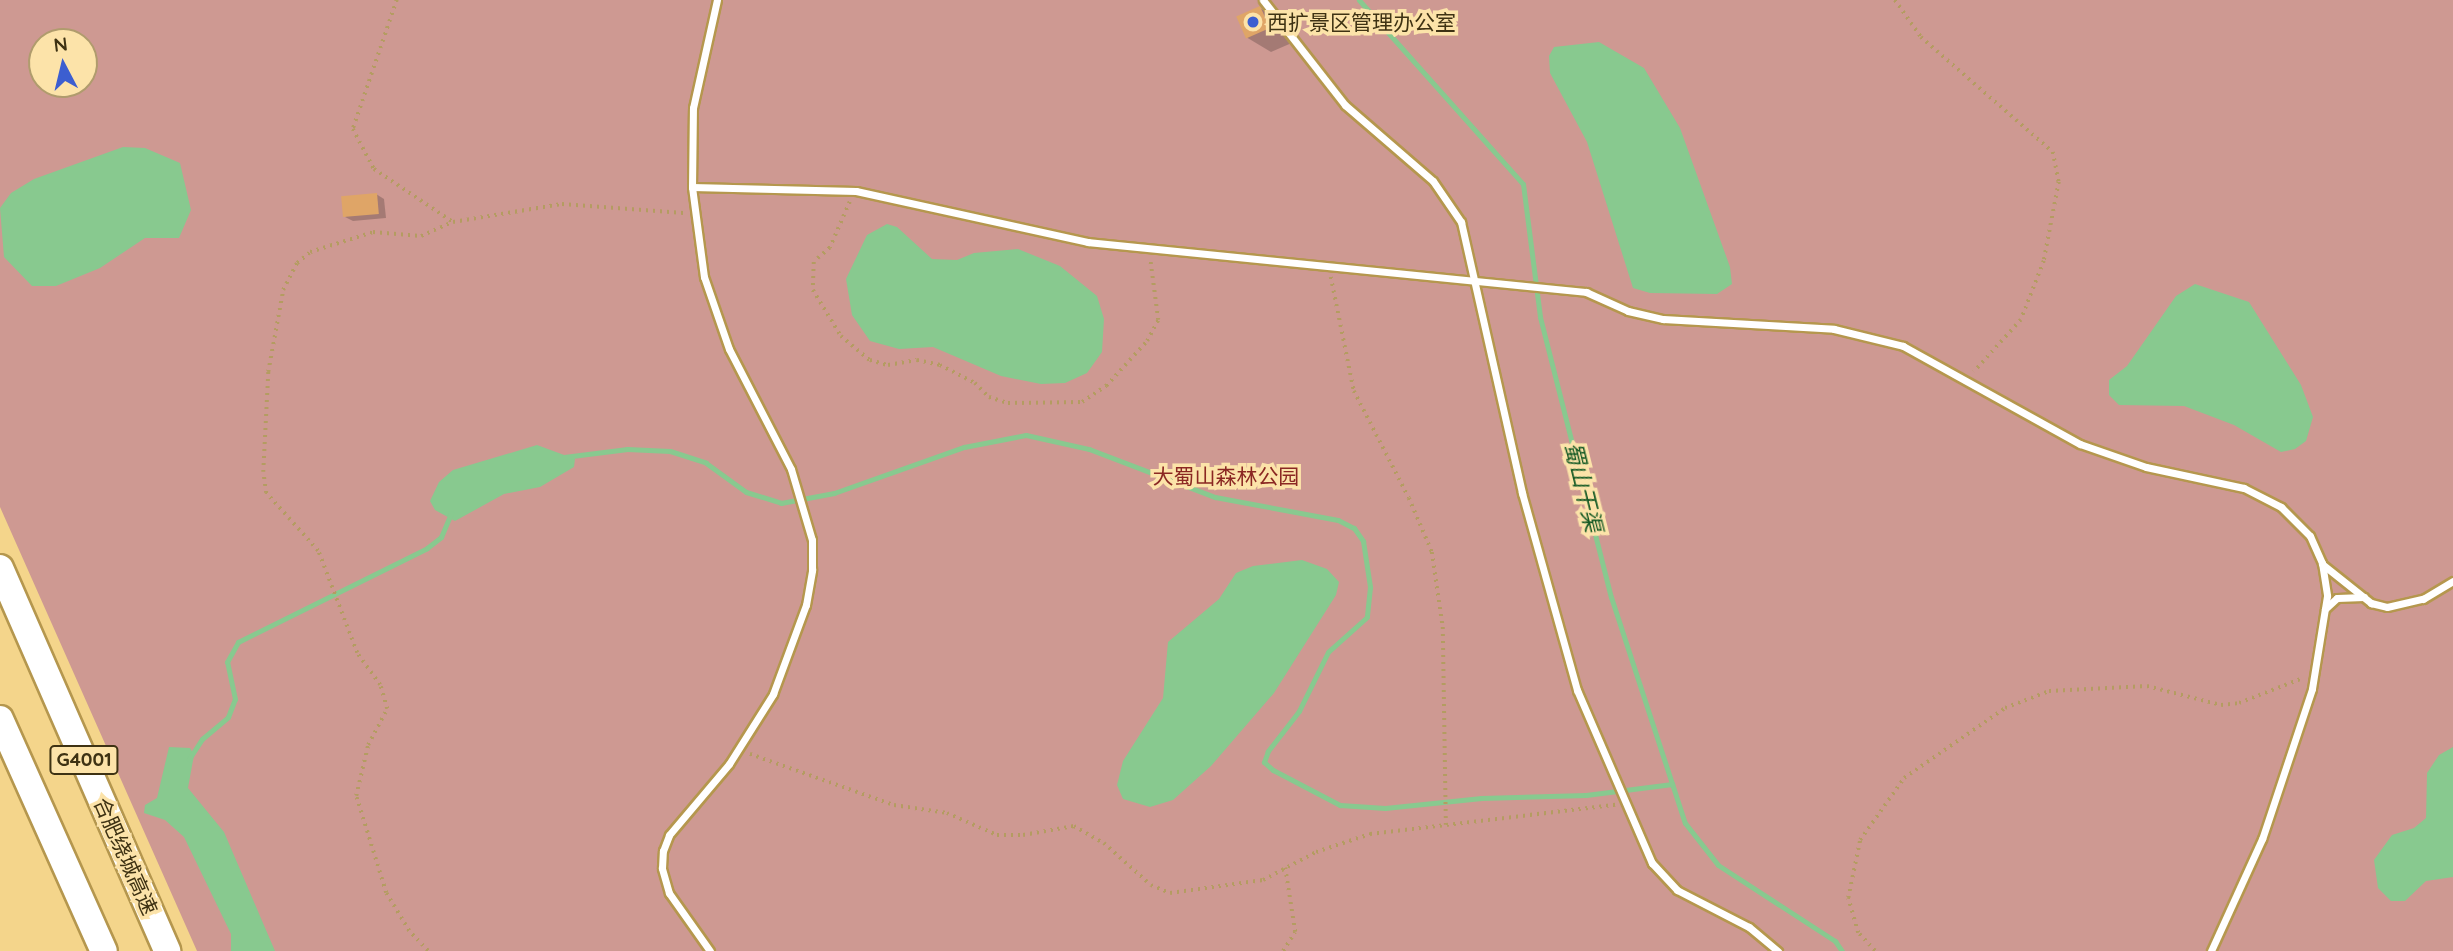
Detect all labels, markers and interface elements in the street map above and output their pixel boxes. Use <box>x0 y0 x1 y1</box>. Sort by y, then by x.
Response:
place label: 西扩景区管理办公室 <box>1267 9 1456 35</box>
marker: 西扩景区管理办公室 <box>1245 14 1261 30</box>
north arrow <box>28 28 98 98</box>
text: N <box>52 31 69 57</box>
water label: 蜀山干渠 <box>1558 439 1608 535</box>
park label: 大蜀山森林公园 <box>1153 463 1299 489</box>
road number: G4001 <box>49 744 119 776</box>
street label: 合肥绕城高速 <box>89 793 163 919</box>

